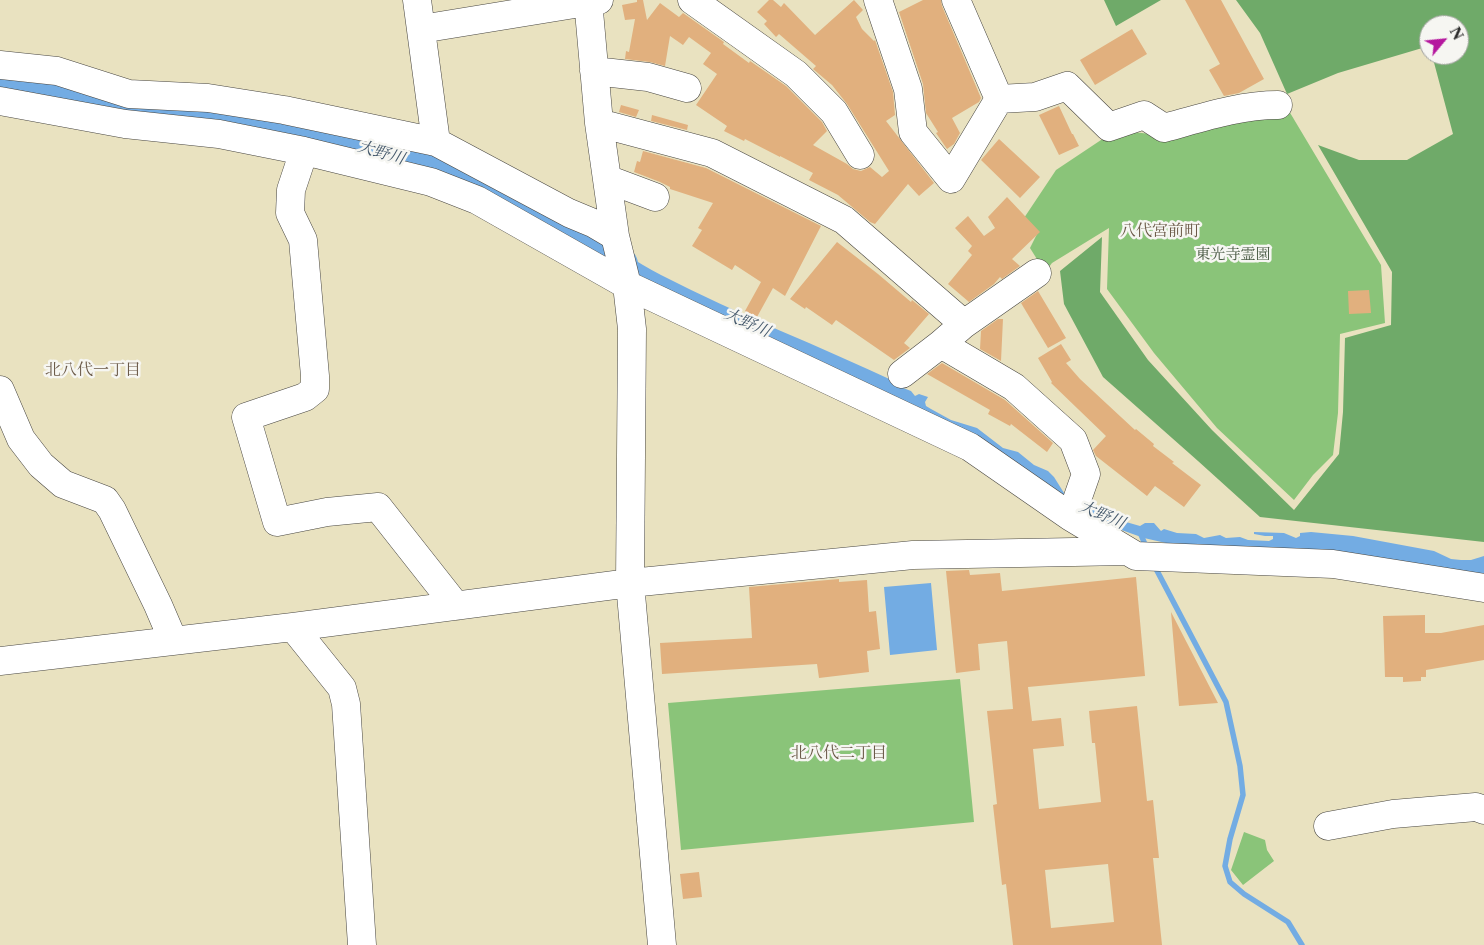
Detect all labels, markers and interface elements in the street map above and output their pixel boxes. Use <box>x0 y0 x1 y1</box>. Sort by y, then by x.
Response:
north arrow <box>1419 15 1469 65</box>
text: N <box>1446 24 1467 43</box>
water label: 大野川 <box>355 137 407 169</box>
district label: 八代宮前町 <box>1120 221 1200 241</box>
park label: 東光寺霊園 <box>1196 246 1270 264</box>
water label: 大野川 <box>721 304 773 342</box>
district label: 北八代一丁目 <box>45 360 141 380</box>
water label: 大野川 <box>1076 497 1128 533</box>
district label: 北八代二丁目 <box>791 743 887 763</box>

